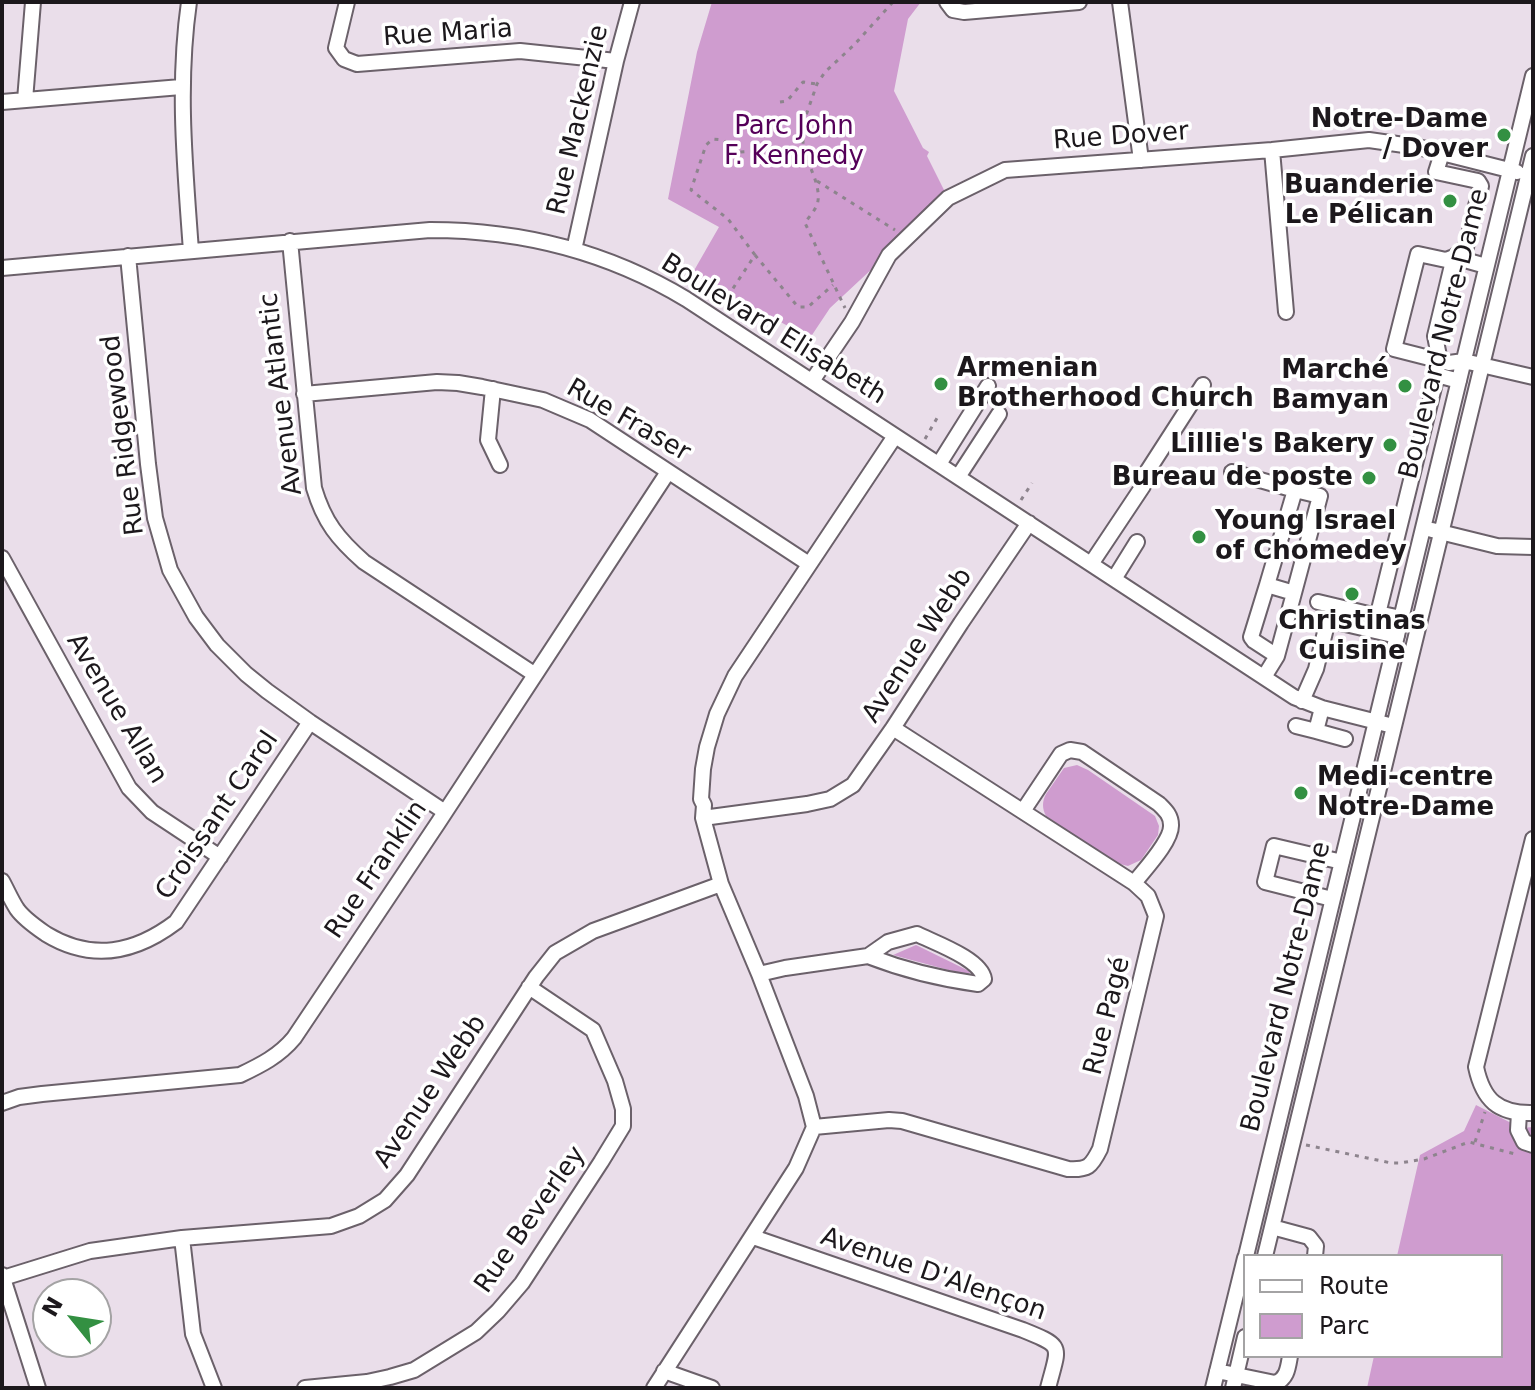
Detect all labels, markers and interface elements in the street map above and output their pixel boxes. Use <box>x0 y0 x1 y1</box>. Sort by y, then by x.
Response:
street label: Rue Maria <box>382 14 514 54</box>
street label: Rue Mackenzie <box>542 22 616 218</box>
place label: Notre-Dame / Dover <box>1311 104 1488 166</box>
park label: Parc John F. Kennedy <box>724 111 864 172</box>
street label: Rue Dover <box>1052 117 1190 157</box>
marker: Notre-Dame / Dover <box>1495 126 1513 144</box>
place label: Buanderie Le Pélican <box>1284 170 1434 232</box>
street label: Boulevard Notre-Dame <box>1394 186 1496 482</box>
marker: Buanderie Le Pélican <box>1441 192 1459 210</box>
street label: Boulevard Elisabeth <box>655 248 891 412</box>
street label: Avenue Atlantic <box>254 291 310 497</box>
street label: Rue Ridgewood <box>96 333 152 537</box>
place label: Armenian Brotherhood Church <box>957 353 1254 414</box>
place label: Marché Bamyan <box>1272 355 1389 416</box>
street label: Rue Fraser <box>561 373 695 469</box>
marker: Armenian Brotherhood Church <box>932 375 950 393</box>
marker: Marché Bamyan <box>1396 377 1414 395</box>
place label: Lillie's Bakery <box>1170 429 1374 461</box>
marker: Lillie's Bakery <box>1381 436 1399 454</box>
place label: Bureau de poste <box>1112 462 1353 494</box>
marker: Bureau de poste <box>1360 469 1378 487</box>
place label: Young Israel of Chomedey <box>1215 506 1407 568</box>
marker: Young Israel of Chomedey <box>1190 528 1208 546</box>
street label: Avenue Webb <box>856 563 980 729</box>
marker: Christinas Cuisine <box>1343 585 1361 603</box>
place label: Christinas Cuisine <box>1278 606 1426 668</box>
street label: Avenue Allan <box>59 628 173 790</box>
street label: Croissant Carol <box>150 726 286 906</box>
place label: Medi-centre Notre-Dame <box>1317 762 1494 824</box>
marker: Medi-centre Notre-Dame <box>1292 784 1310 802</box>
street label: Rue Franklin <box>319 795 435 945</box>
street label: Boulevard Notre-Dame <box>1236 839 1338 1135</box>
street label: Rue Pagé <box>1078 954 1138 1078</box>
street label: Avenue Webb <box>368 1009 494 1175</box>
street label: Rue Beverley <box>469 1141 593 1299</box>
street label: Avenue D'Alençon <box>816 1222 1050 1328</box>
legend <box>1243 1254 1503 1358</box>
text: Route <box>1319 1272 1389 1300</box>
north arrow <box>32 1278 112 1358</box>
text: N <box>37 1293 68 1321</box>
text: Parc <box>1319 1312 1370 1340</box>

